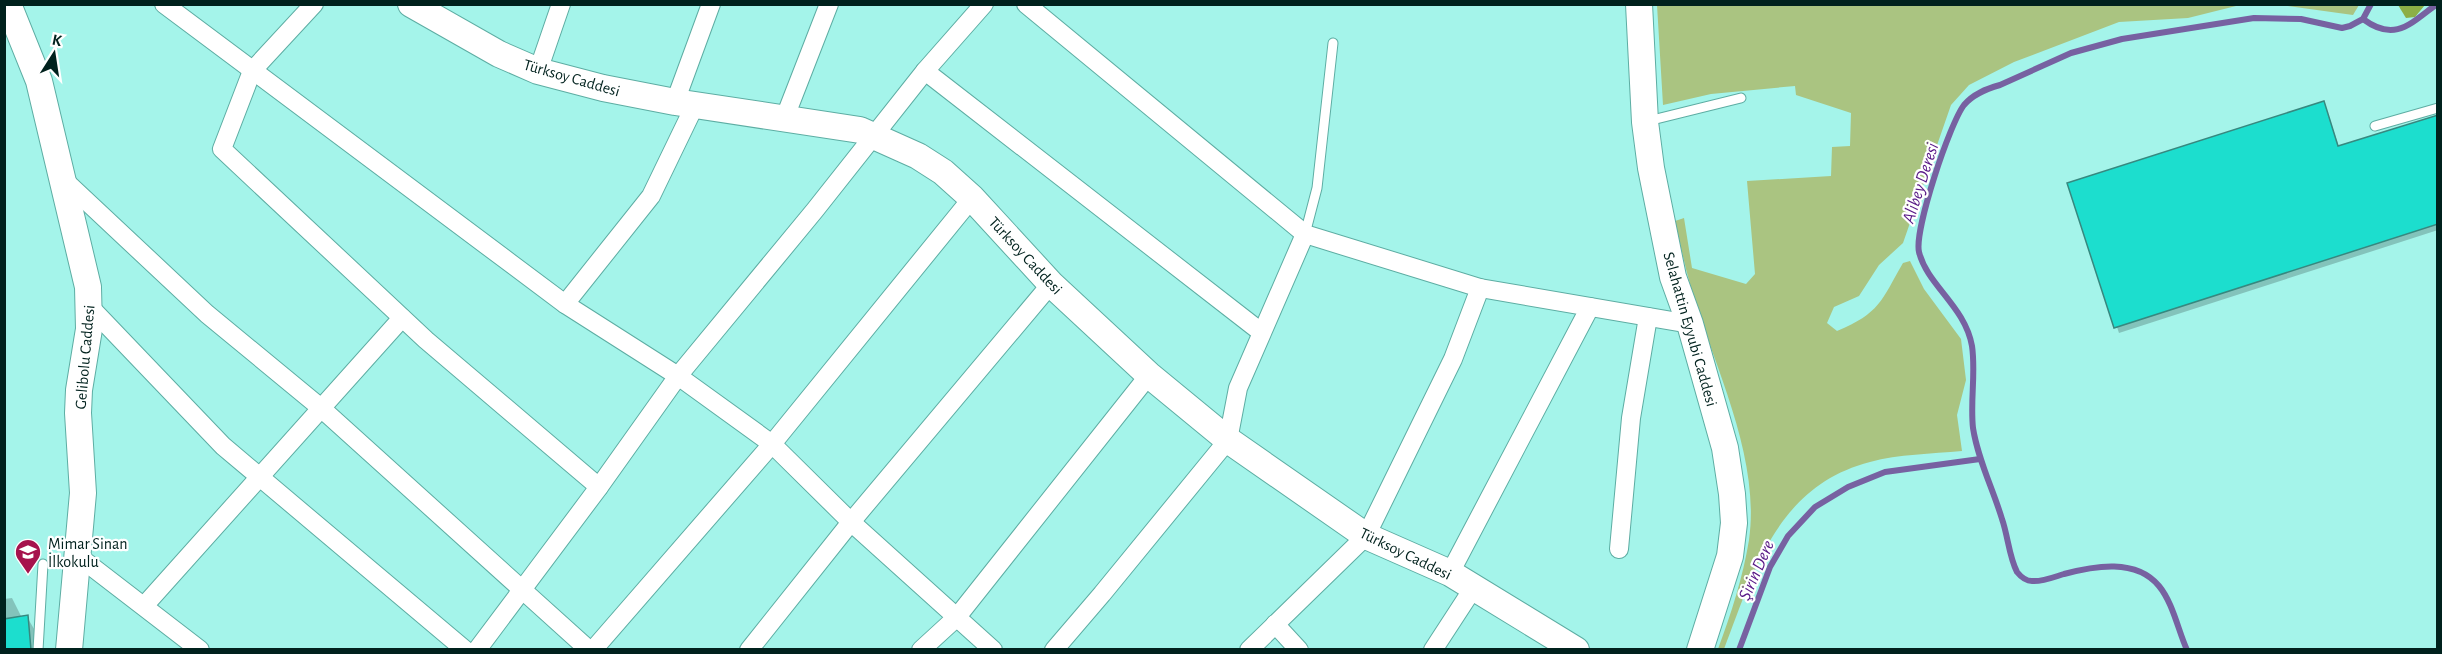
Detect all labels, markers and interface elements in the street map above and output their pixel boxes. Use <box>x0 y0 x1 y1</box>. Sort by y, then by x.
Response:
north arrow <box>24 24 84 84</box>
text: K <box>51 32 64 49</box>
street label: Türksoy Caddesi <box>521 57 622 100</box>
water label: Alibey Deresi <box>1899 141 1942 227</box>
street label: Türksoy Caddesi <box>985 214 1065 298</box>
street label: Selahattin Eyyubi Caddesi <box>1659 250 1720 409</box>
street label: Gelibolu Caddesi <box>72 304 98 410</box>
street label: Türksoy Caddesi <box>1357 525 1454 584</box>
place label: Mimar Sinan İlkokulu <box>48 536 128 570</box>
school or university icon: Mimar Sinan İlkokulu <box>13 537 43 575</box>
water label: Şirin Dere <box>1736 538 1778 603</box>

